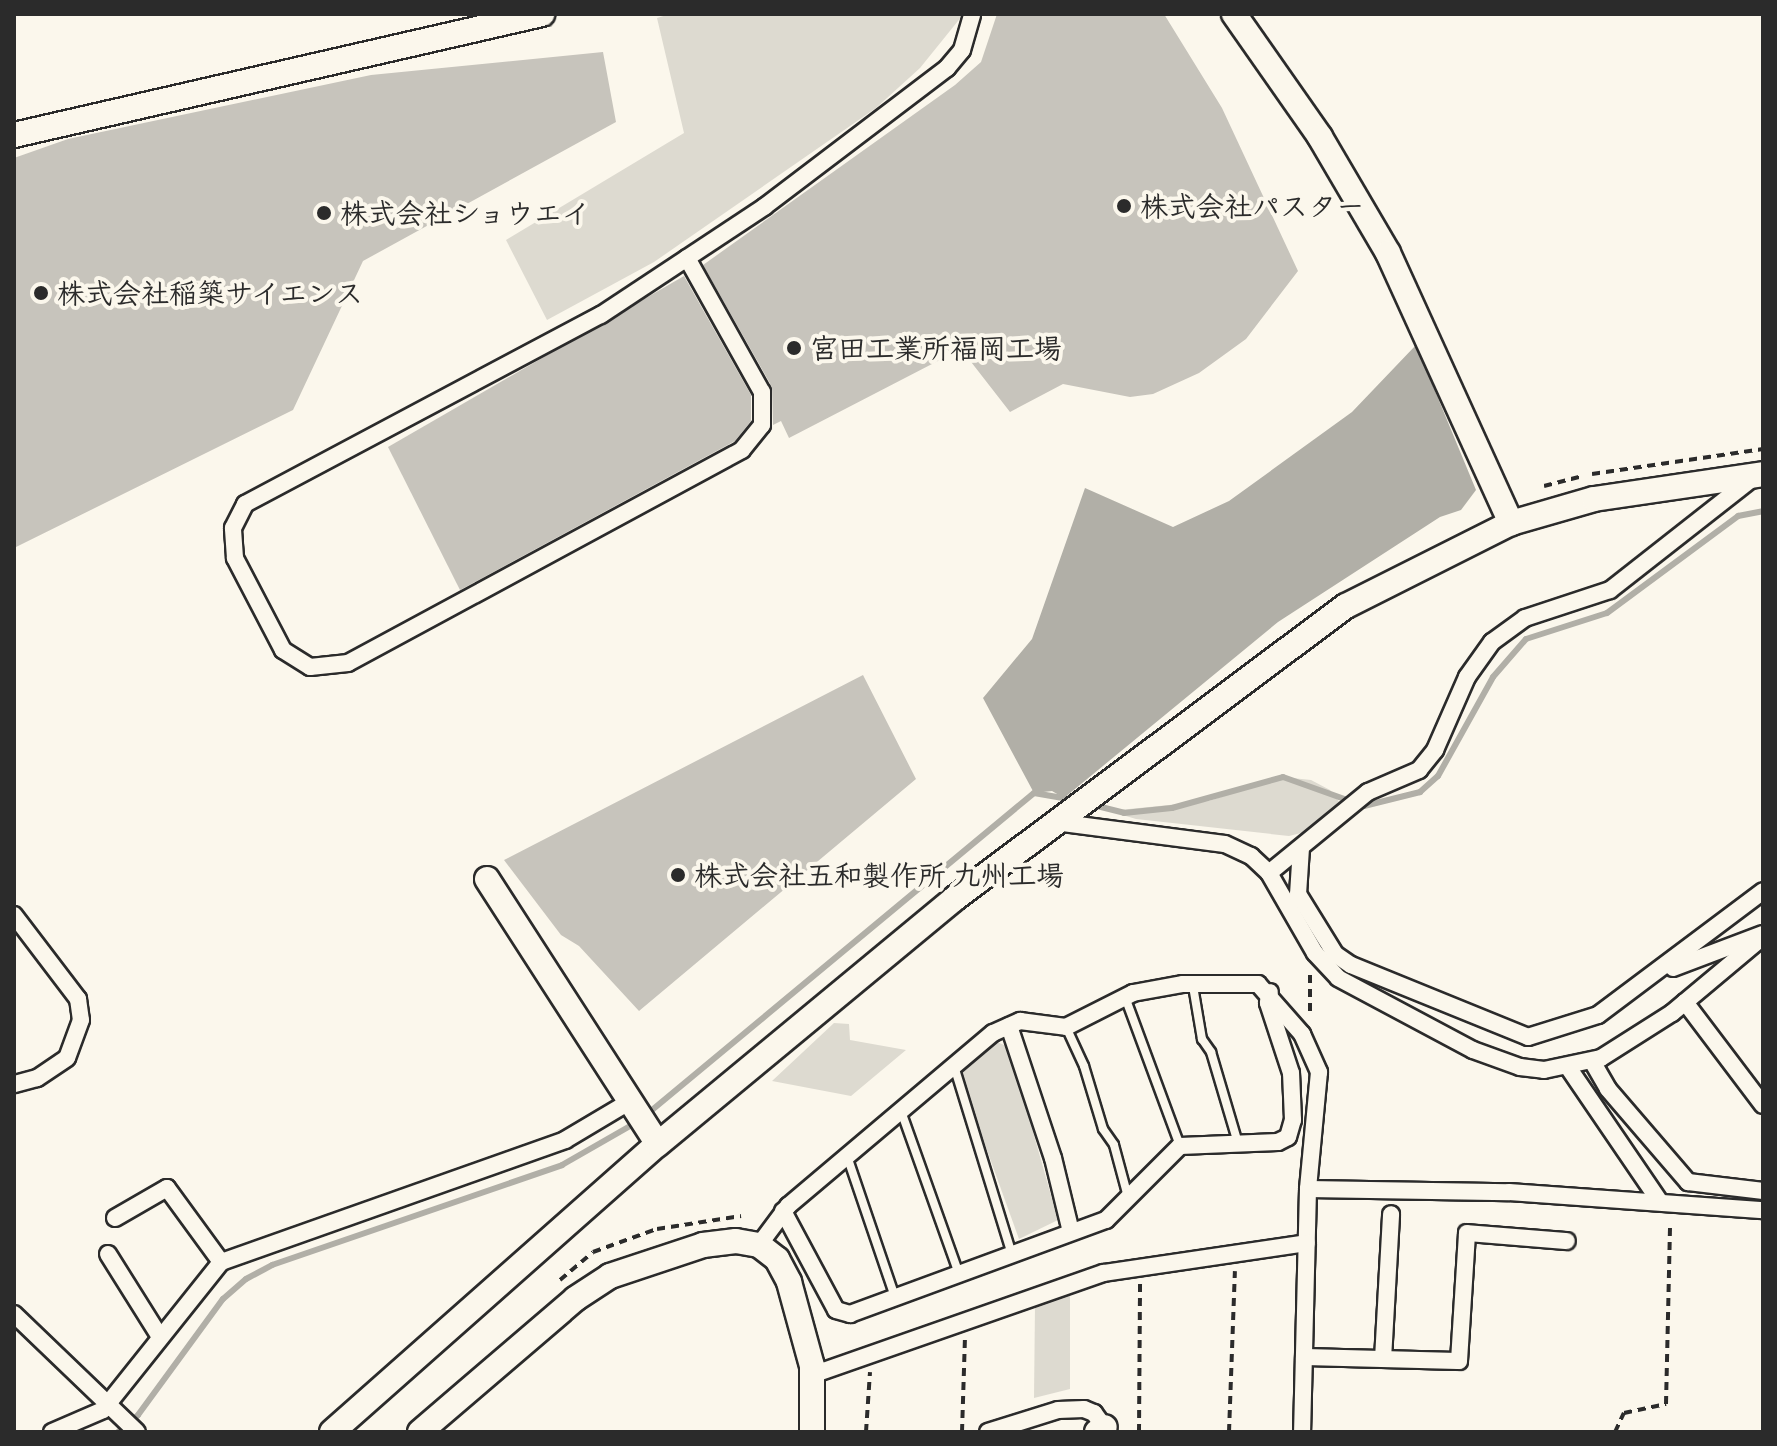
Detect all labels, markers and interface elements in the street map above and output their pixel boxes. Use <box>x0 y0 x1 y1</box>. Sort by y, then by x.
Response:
place label: 株式会社パスター <box>1140 189 1364 223</box>
place label: 株式会社ショウエイ <box>340 196 592 230</box>
marker: 株式会社パスター <box>1115 197 1133 215</box>
marker: 株式会社ショウエイ <box>315 204 333 222</box>
place label: 株式会社稲築サイエンス <box>57 276 365 310</box>
marker: 株式会社稲築サイエンス <box>32 284 50 302</box>
place label: 宮田工業所福岡工場 <box>810 331 1062 365</box>
marker: 宮田工業所福岡工場 <box>785 339 803 357</box>
place label: 株式会社五和製作所 九州工場 <box>694 858 1064 892</box>
marker: 株式会社五和製作所 九州工場 <box>669 866 687 884</box>

